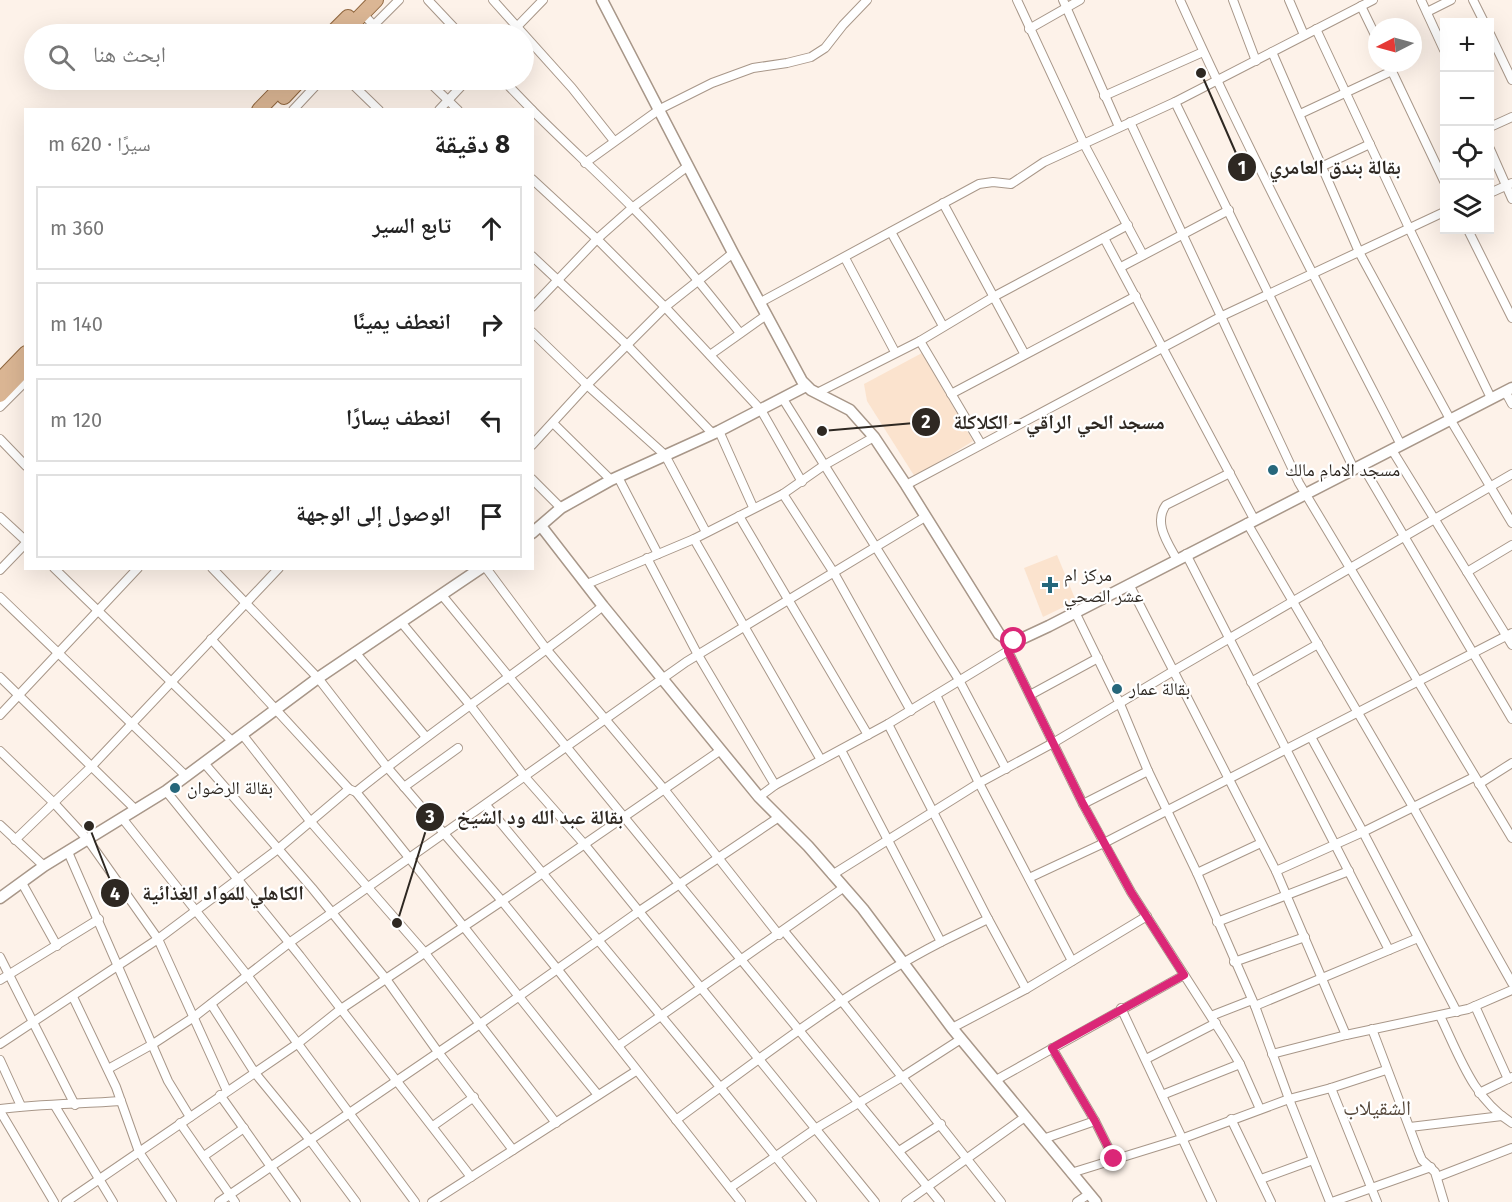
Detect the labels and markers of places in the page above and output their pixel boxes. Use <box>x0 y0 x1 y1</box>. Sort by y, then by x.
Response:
callout: بقالة بندق العامري <box>1227 148 1413 186</box>
callout: مسجد الحي الراقي - الكلاكلة <box>911 403 1177 441</box>
place label: مسجد الامام مالك <box>1285 459 1400 482</box>
marker: مسجد الامام مالك <box>1266 463 1280 477</box>
place label: مركز ام عشر الصحي <box>1064 564 1144 611</box>
marker: مركز ام عشر الصحي <box>1041 576 1059 594</box>
place label: بقالة عمار <box>1128 678 1190 700</box>
marker: بقالة عمار <box>1110 682 1124 696</box>
place label: بقالة الرضوان <box>187 777 273 799</box>
marker: بقالة الرضوان <box>168 781 182 795</box>
callout: بقالة عبد الله ود الشيخ <box>415 798 636 836</box>
callout: الكاهلي للمواد الغذائية <box>100 874 316 912</box>

